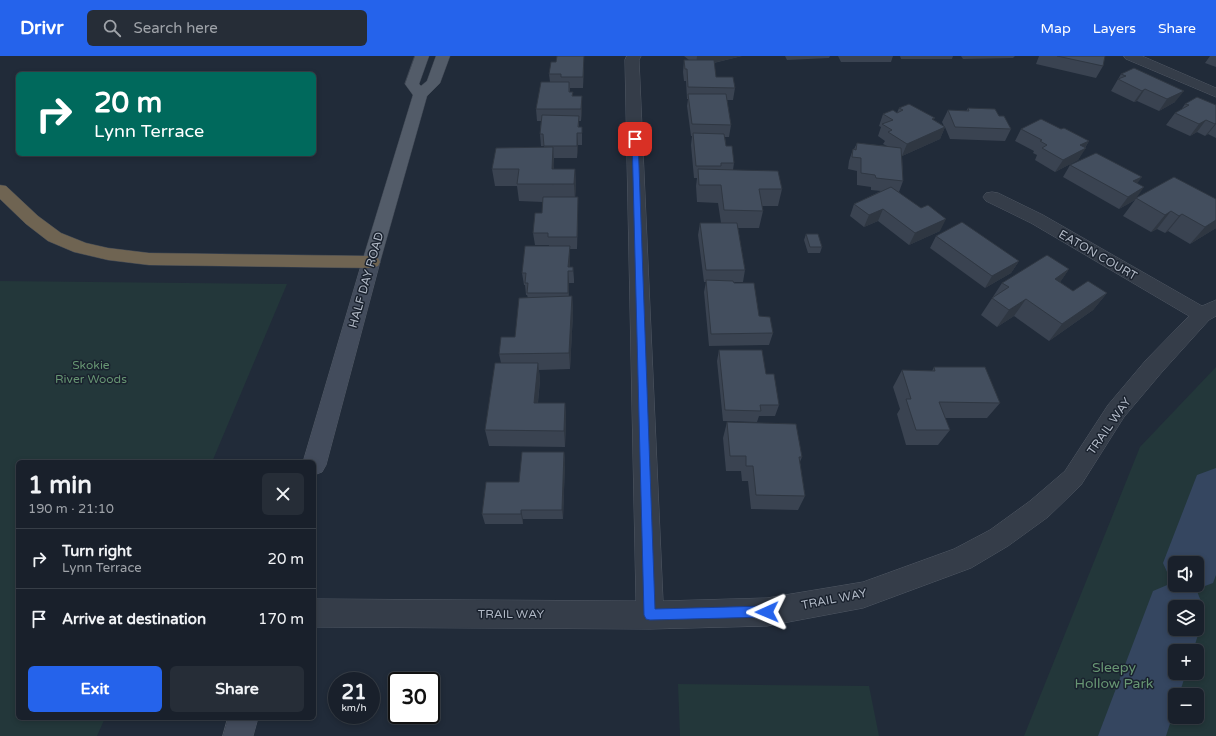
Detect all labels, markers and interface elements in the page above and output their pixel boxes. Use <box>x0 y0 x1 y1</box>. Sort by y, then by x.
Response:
search box <box>87 10 367 46</box>
text: Drivr <box>20 17 63 39</box>
icon: search <box>101 17 123 39</box>
text: Search here <box>133 19 218 37</box>
text: Map <box>1041 20 1071 37</box>
text: Layers <box>1093 20 1136 37</box>
text: Share <box>1158 20 1196 37</box>
text: 20 m <box>94 86 162 120</box>
icon: right <box>28 88 80 140</box>
text: Lynn Terrace <box>94 120 204 142</box>
pin <box>618 122 652 156</box>
icon: arrive <box>624 128 646 150</box>
street label: EATON COURT <box>1056 227 1140 283</box>
street label: HALF DAY ROAD <box>346 230 386 330</box>
park label: Skokie River Woods <box>55 358 127 386</box>
street label: TRAIL WAY <box>1084 395 1134 457</box>
text: 1 min <box>28 471 92 500</box>
button: close <box>262 473 304 515</box>
text: 190 m · 21:10 <box>28 501 114 517</box>
text: Turn right <box>62 542 132 560</box>
icon: right <box>28 548 50 570</box>
text: 20 m <box>267 550 304 568</box>
map controls <box>1168 556 1204 724</box>
button: sound <box>1168 556 1204 592</box>
text: Lynn Terrace <box>62 560 142 576</box>
street label: TRAIL WAY <box>800 586 868 612</box>
position arrow <box>746 591 788 633</box>
button: layers <box>1168 600 1204 636</box>
street label: TRAIL WAY <box>478 607 544 621</box>
icon: arrive <box>28 608 50 630</box>
text: Arrive at destination <box>62 610 206 628</box>
text: 170 m <box>258 610 304 628</box>
button: + <box>1168 644 1204 680</box>
park label: Sleepy Hollow Park <box>1075 659 1154 692</box>
button: Exit <box>28 666 162 712</box>
button: Share <box>170 666 304 712</box>
speed limit sign: 30 <box>388 672 440 724</box>
text: 21 <box>341 681 367 705</box>
button: − <box>1168 688 1204 724</box>
text: km/h <box>341 702 367 714</box>

